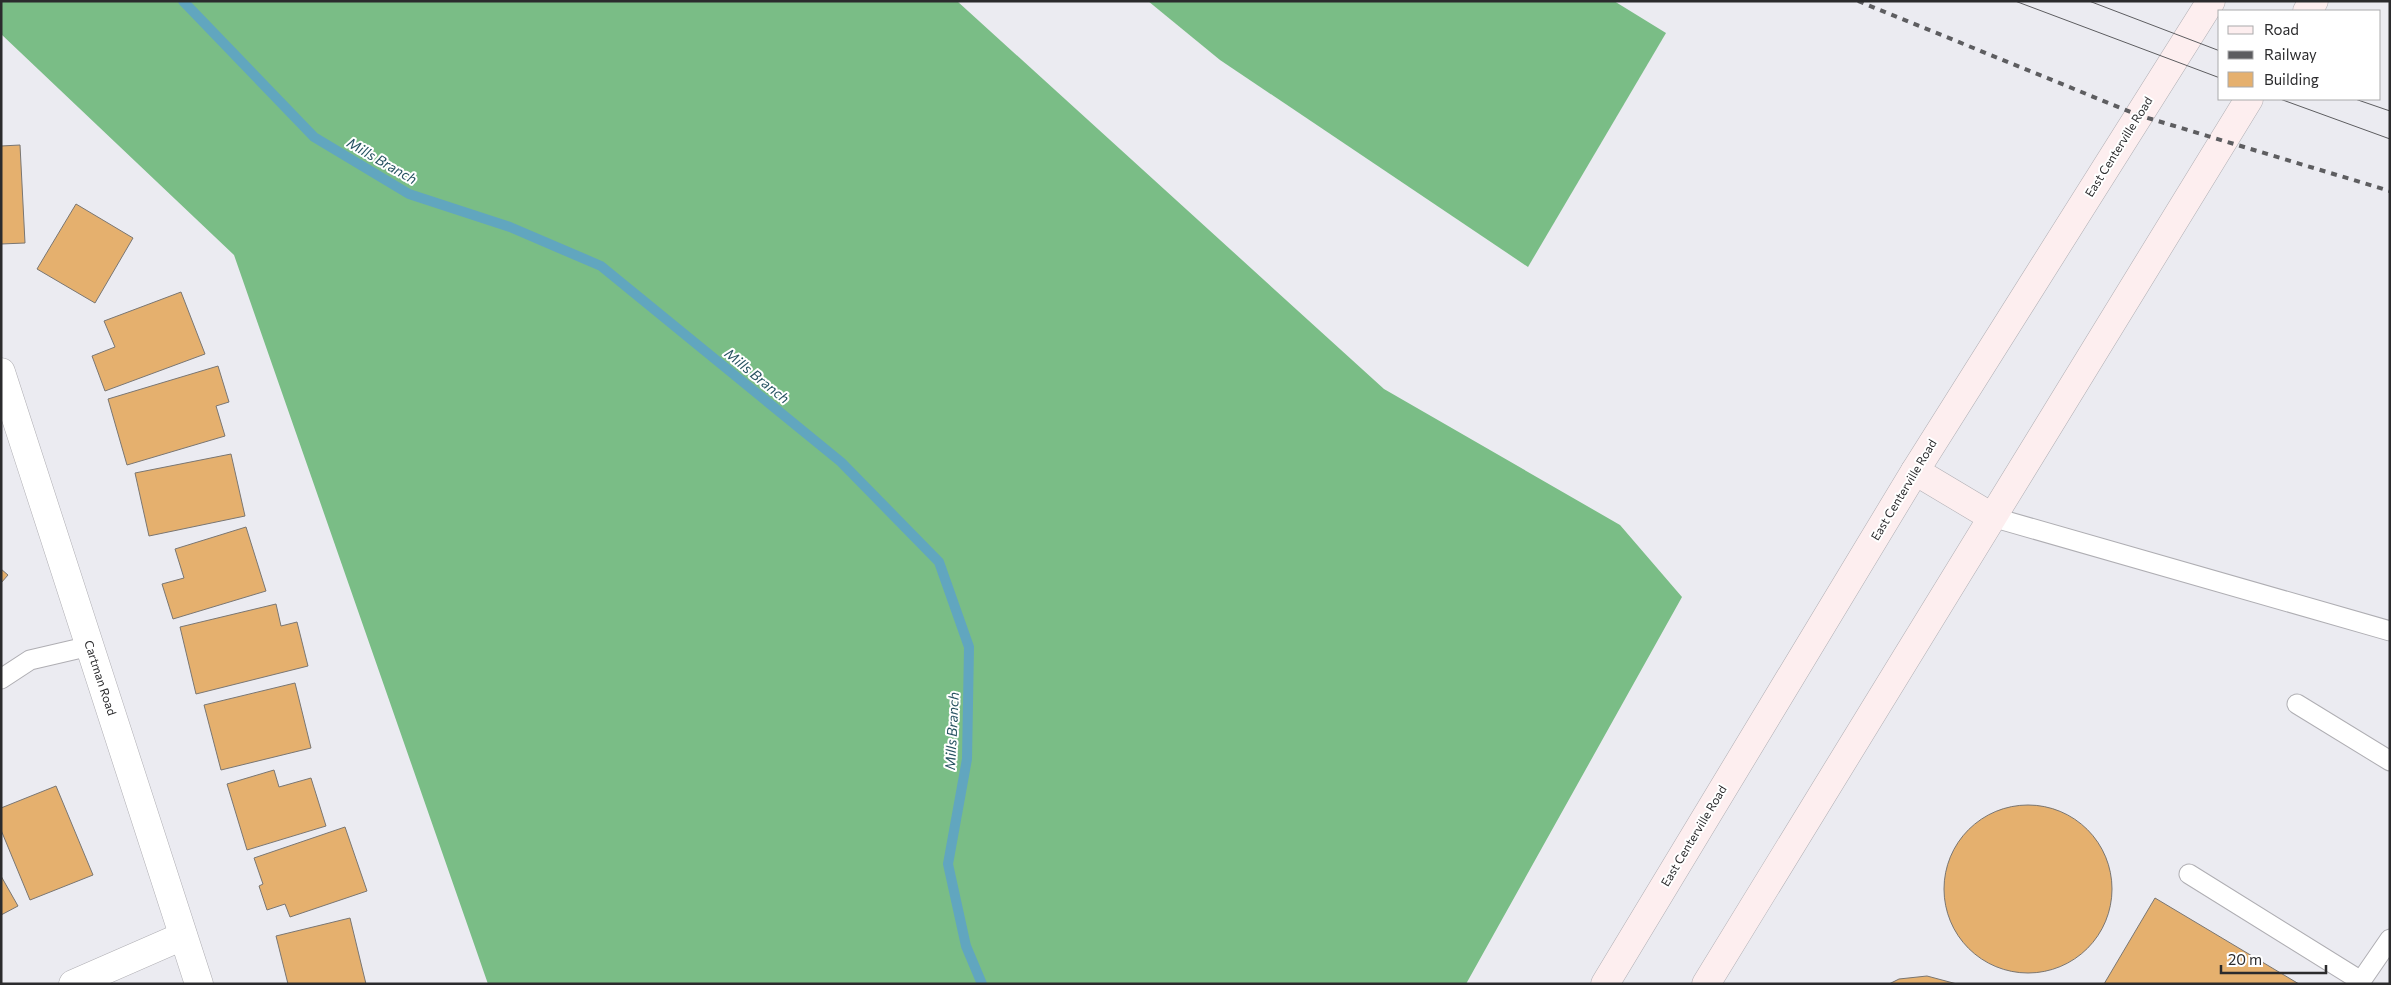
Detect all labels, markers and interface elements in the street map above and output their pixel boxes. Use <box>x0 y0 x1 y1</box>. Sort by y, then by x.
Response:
legend <box>2218 10 2381 100</box>
text: Road <box>2264 20 2299 38</box>
text: Railway <box>2264 45 2317 63</box>
text: Building <box>2264 70 2319 88</box>
street label: East Centerville Road <box>2082 94 2155 199</box>
water label: Mills Branch <box>344 134 420 187</box>
water label: Mills Branch <box>722 344 793 407</box>
street label: East Centerville Road <box>1867 436 1939 543</box>
street label: Cartman Road <box>82 638 120 717</box>
water label: Mills Branch <box>941 692 962 770</box>
street label: East Centerville Road <box>1657 782 1729 889</box>
scale bar <box>2221 942 2326 974</box>
text: 20 m <box>2228 950 2262 968</box>

